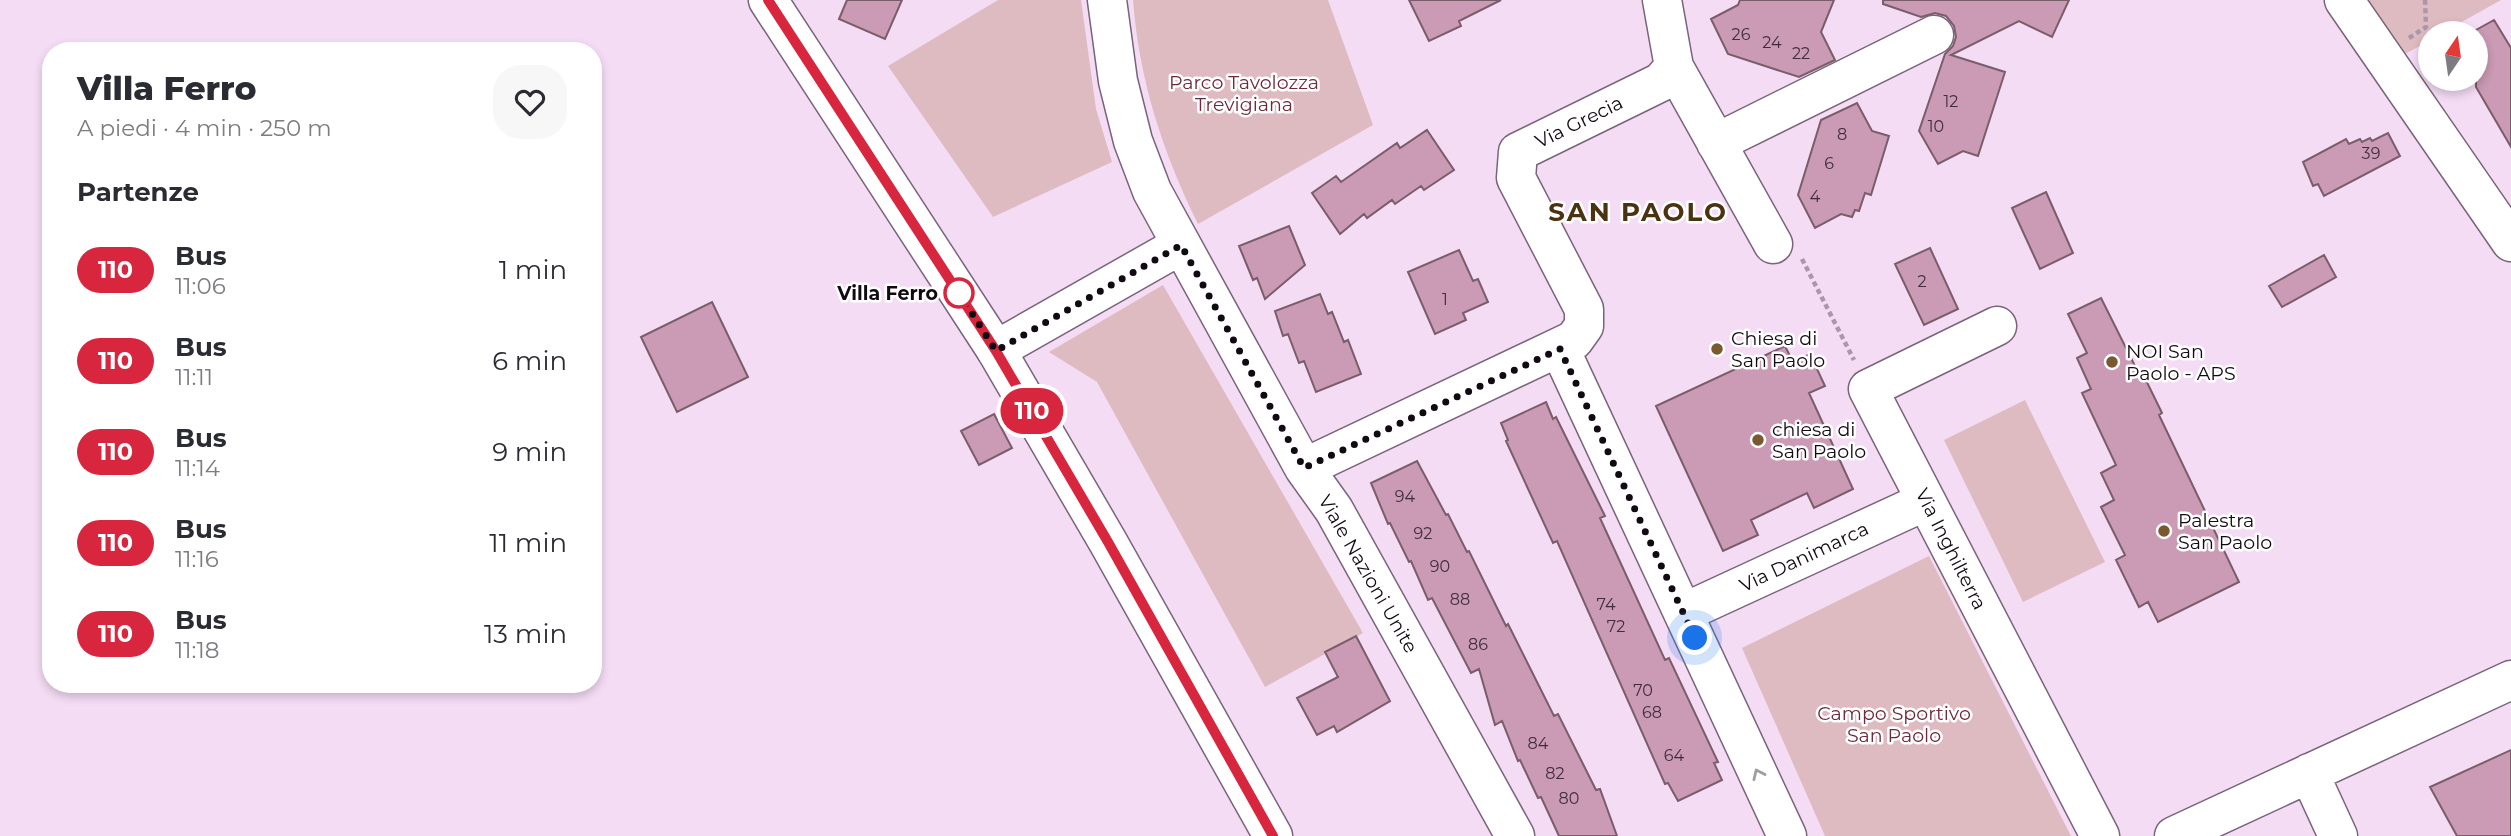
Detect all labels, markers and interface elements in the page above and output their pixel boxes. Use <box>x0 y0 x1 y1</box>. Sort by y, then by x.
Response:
north arrow <box>2418 21 2488 91</box>
map controls <box>2418 21 2488 91</box>
house number: 26 <box>1732 25 1751 44</box>
house number: 24 <box>1762 33 1782 52</box>
house number: 22 <box>1792 44 1810 63</box>
button: heart <box>493 65 567 139</box>
text: Villa Ferro <box>77 68 257 108</box>
park label: Parco Tavolozza Trevigiana <box>1169 71 1319 116</box>
street label: Via Grecia <box>1531 91 1627 153</box>
house number: 12 <box>1944 92 1958 111</box>
text: A piedi · 4 min · 250 m <box>77 114 332 142</box>
house number: 10 <box>1928 117 1944 136</box>
house number: 8 <box>1837 125 1847 144</box>
house number: 39 <box>2362 144 2380 163</box>
house number: 6 <box>1824 154 1834 173</box>
text: Partenze <box>77 176 199 208</box>
house number: 4 <box>1810 187 1821 206</box>
district label: SAN PAOLO <box>1548 196 1728 228</box>
text: Bus <box>175 240 227 272</box>
text: 1 min <box>499 254 567 286</box>
text: 110 <box>98 255 133 284</box>
text: 11:06 <box>175 272 226 300</box>
house number: 2 <box>1917 272 1927 291</box>
marker: Villa Ferro <box>944 278 974 308</box>
place label: Villa Ferro <box>836 282 938 305</box>
house number: 1 <box>1442 290 1448 309</box>
place label: Chiesa di San Paolo <box>1731 327 1825 372</box>
text: Bus <box>175 331 227 363</box>
place label: NOI San Paolo - APS <box>2126 340 2236 385</box>
marker: Chiesa di San Paolo <box>1709 341 1725 357</box>
text: 6 min <box>492 345 567 377</box>
text: 110 <box>98 346 133 375</box>
marker: NOI San Paolo - APS <box>2104 354 2120 370</box>
text: 11:11 <box>175 363 213 391</box>
line badge: 110 <box>992 388 1072 434</box>
text: 110 <box>1014 396 1050 425</box>
place label: chiesa di San Paolo <box>1772 418 1866 463</box>
text: Bus <box>175 422 227 454</box>
marker: chiesa di San Paolo <box>1750 432 1766 448</box>
text: 9 min <box>492 436 567 468</box>
text: 110 <box>98 437 133 466</box>
text: 11:14 <box>175 454 220 482</box>
street label: Via Inghilterra <box>1911 484 1991 614</box>
house number: 94 <box>1395 487 1416 506</box>
street label: Viale Nazioni Unite <box>1313 491 1423 657</box>
place label: Palestra San Paolo <box>2178 509 2272 554</box>
text: Bus <box>175 513 227 545</box>
street label: Via Danimarca <box>1736 517 1872 597</box>
marker: Palestra San Paolo <box>2156 523 2172 539</box>
house number: 92 <box>1414 524 1432 543</box>
text: 11 min <box>489 527 567 559</box>
text: 110 <box>98 528 133 557</box>
text: 11:16 <box>175 545 219 573</box>
house number: 90 <box>1430 557 1450 576</box>
house number: 88 <box>1450 590 1470 609</box>
house number: 74 <box>1597 595 1616 614</box>
text: Bus <box>175 604 227 636</box>
house number: 72 <box>1607 617 1625 636</box>
text: 13 min <box>484 618 567 650</box>
text: 110 <box>98 619 133 648</box>
your location <box>1677 620 1712 655</box>
house number: 86 <box>1468 635 1488 654</box>
text: 11:18 <box>175 636 219 664</box>
house number: 70 <box>1633 681 1653 700</box>
park label: Campo Sportivo San Paolo <box>1817 702 1971 747</box>
house number: 68 <box>1642 703 1662 722</box>
house number: 84 <box>1528 734 1549 753</box>
house number: 64 <box>1664 746 1685 765</box>
house number: 82 <box>1545 764 1565 783</box>
one-way arrow <box>1753 769 1767 781</box>
house number: 80 <box>1559 789 1579 808</box>

